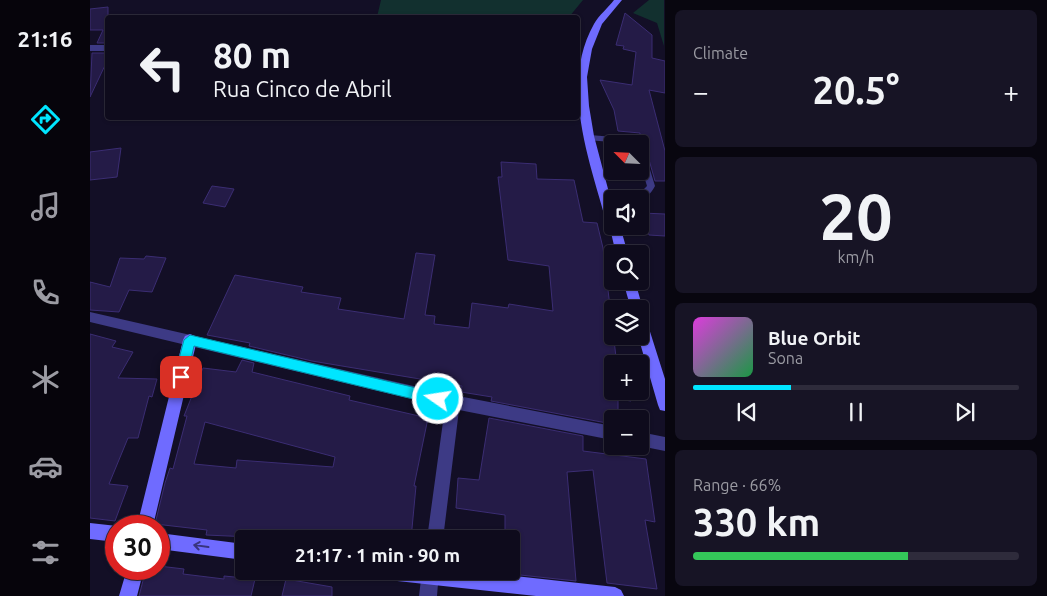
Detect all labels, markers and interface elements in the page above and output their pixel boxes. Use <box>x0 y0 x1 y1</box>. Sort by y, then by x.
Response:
text: 21:16 <box>17 26 73 51</box>
icon: left <box>130 35 195 100</box>
text: 80 m <box>213 35 291 75</box>
text: Climate <box>693 44 748 62</box>
text: 20.5° <box>812 69 900 111</box>
text: Rua Cinco de Abril <box>213 76 392 101</box>
text: − <box>693 76 709 107</box>
text: + <box>1003 76 1019 107</box>
icon: directions <box>28 102 63 137</box>
north arrow <box>604 135 649 180</box>
map controls <box>604 135 649 455</box>
text: 20 <box>819 179 893 252</box>
icon: music <box>28 189 63 224</box>
button: sound <box>604 190 649 235</box>
button: search <box>604 245 649 290</box>
text: km/h <box>838 248 874 266</box>
icon: phone <box>28 275 63 310</box>
button: layers <box>604 300 649 345</box>
text: Blue Orbit <box>768 327 861 349</box>
text: Sona <box>768 349 803 367</box>
button: + <box>604 355 649 400</box>
pin <box>160 356 202 398</box>
icon: climate <box>28 362 63 397</box>
icon: arrive <box>167 363 195 391</box>
position arrow <box>411 372 463 424</box>
icon: previous <box>733 398 761 426</box>
icon: pause <box>842 398 870 426</box>
icon: next <box>951 398 979 426</box>
button: − <box>604 410 649 455</box>
icon: car <box>28 449 63 484</box>
text: Range · 66% <box>693 476 781 494</box>
text: 330 km <box>693 501 820 543</box>
speed limit sign: 30 <box>105 515 170 580</box>
icon: filters <box>28 535 63 570</box>
one-way arrow <box>194 541 210 551</box>
text: 21:17 · 1 min · 90 m <box>295 544 460 566</box>

